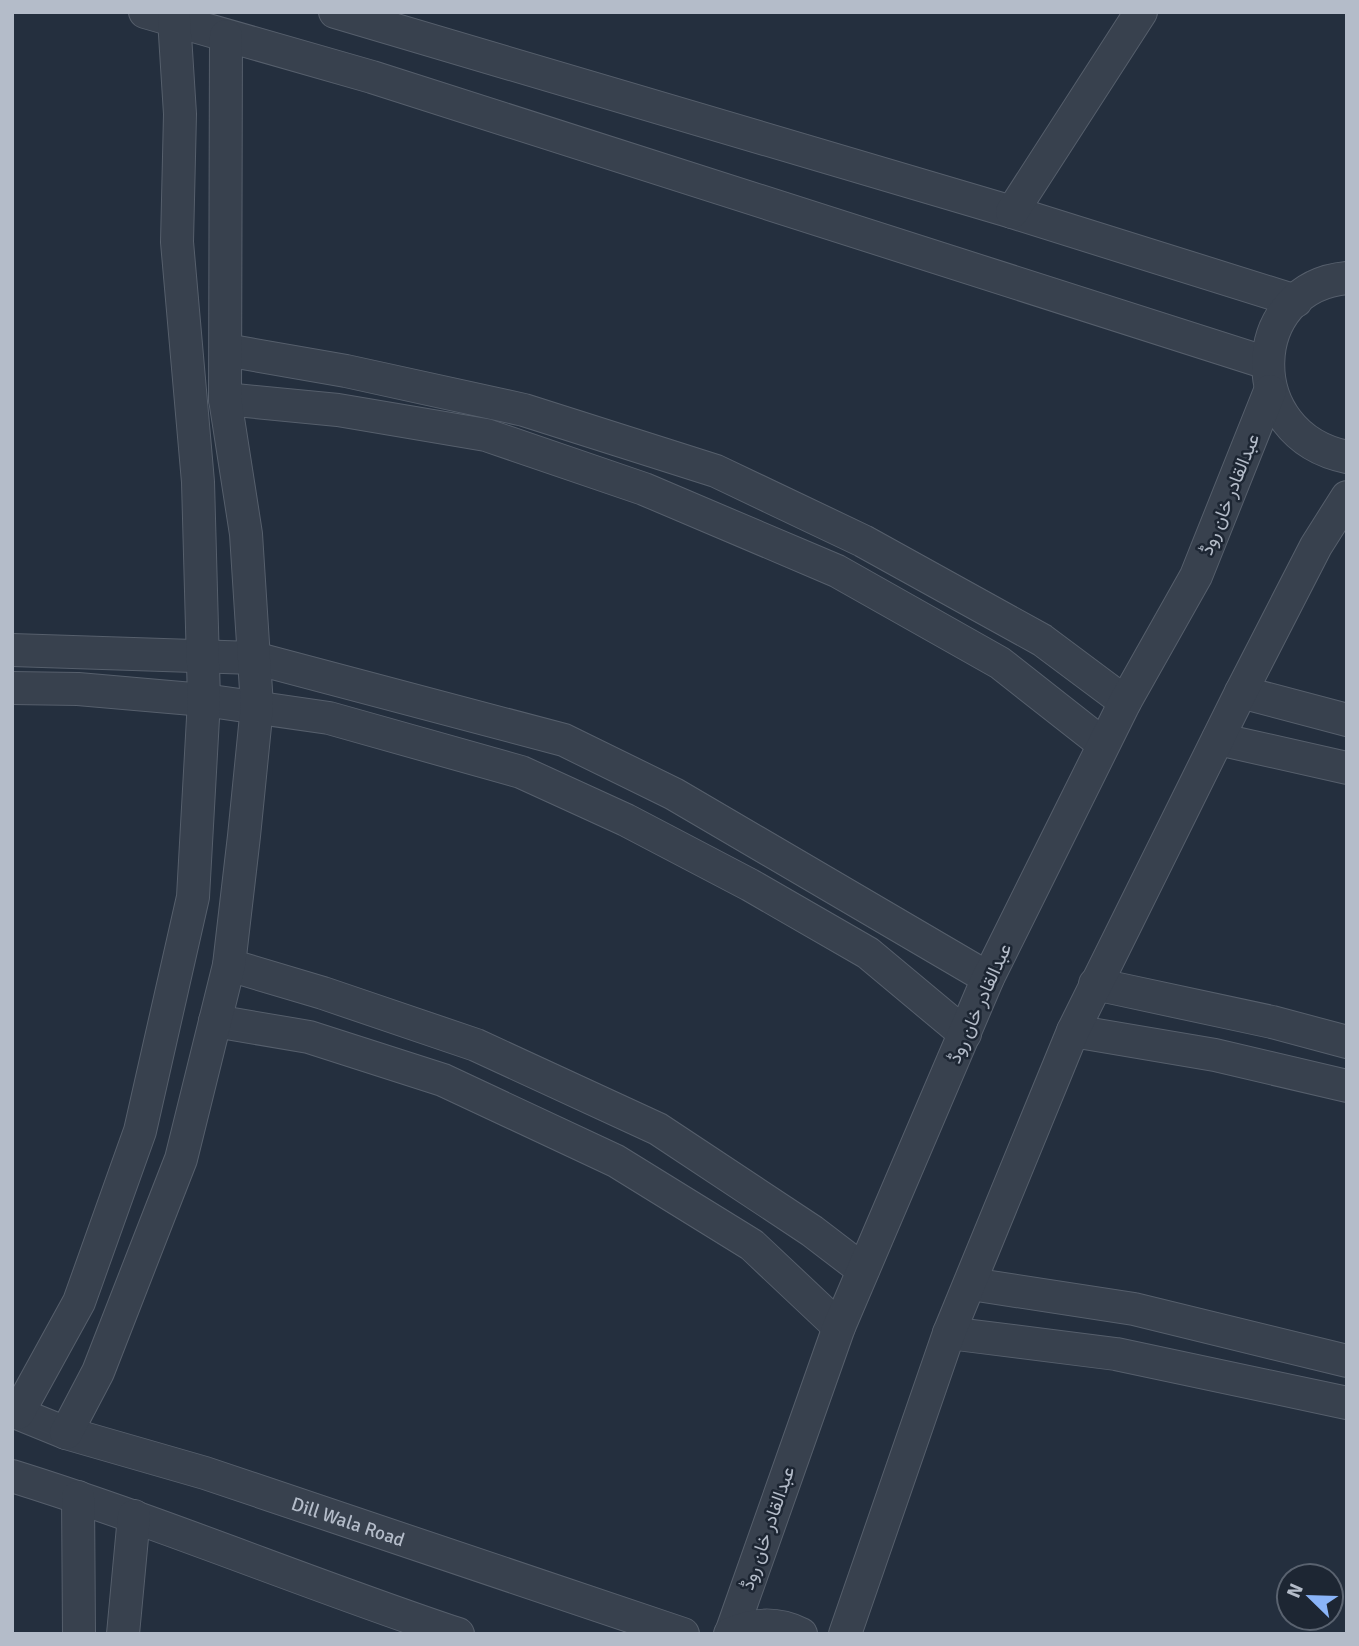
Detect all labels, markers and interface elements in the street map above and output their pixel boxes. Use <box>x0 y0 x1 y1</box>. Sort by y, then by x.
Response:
street label: عبدالقادر خان روڈ <box>1195 430 1265 559</box>
street label: عبدالقادر خان روڈ <box>943 940 1017 1067</box>
street label: عبدالقادر خان روڈ <box>736 1463 800 1593</box>
street label: Dill Wala Road <box>288 1492 408 1552</box>
north arrow <box>1275 1562 1345 1632</box>
text: N <box>1282 1580 1309 1602</box>

